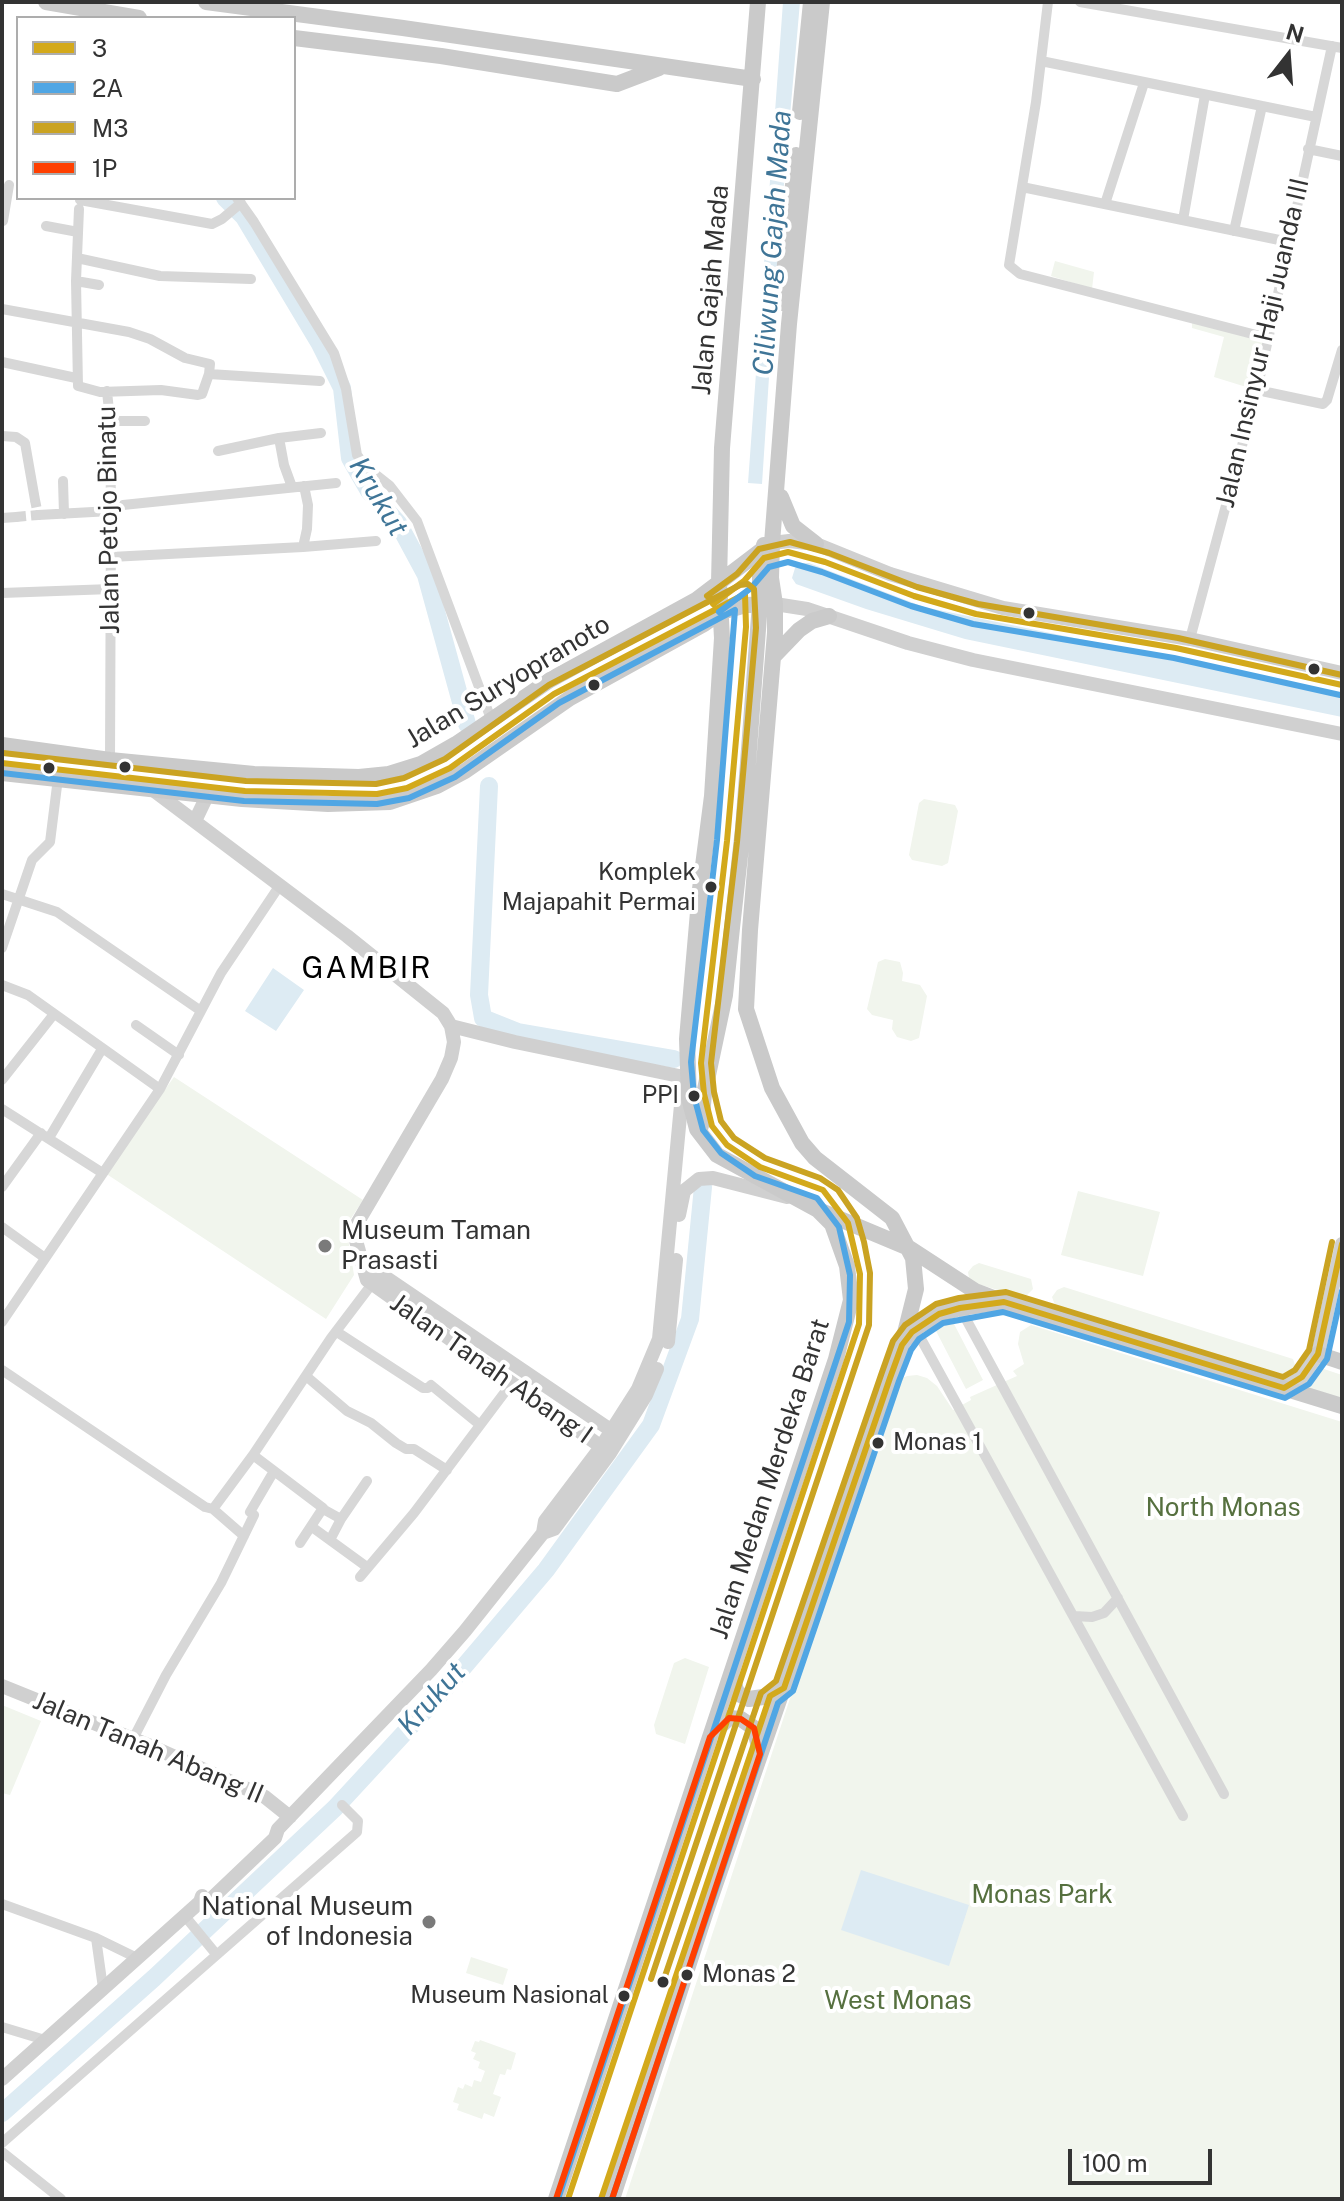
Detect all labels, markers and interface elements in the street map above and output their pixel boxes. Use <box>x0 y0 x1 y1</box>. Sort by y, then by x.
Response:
legend <box>16 16 296 200</box>
north arrow <box>1248 16 1328 96</box>
text: N <box>1283 18 1307 48</box>
text: 3 <box>92 34 107 62</box>
text: 2A <box>92 74 123 102</box>
water label: Ciliwung Gajah Mada <box>747 109 799 377</box>
text: M3 <box>92 114 128 142</box>
text: 1P <box>92 154 117 182</box>
street label: Jalan Insinyur Haji Juanda III <box>1210 175 1316 511</box>
street label: Jalan Gajah Mada <box>686 184 736 396</box>
street label: Jalan Petojo Binatu <box>91 405 127 635</box>
water label: Krukut <box>341 451 415 543</box>
unlabelled marker <box>1021 605 1037 621</box>
street label: Jalan Suryopranoto <box>400 609 616 755</box>
unlabelled marker <box>1306 661 1322 677</box>
unlabelled marker <box>586 677 602 693</box>
unlabelled marker <box>117 759 133 775</box>
unlabelled marker <box>41 760 57 776</box>
place label: Komplek Majapahit Permai <box>502 859 696 915</box>
marker: Komplek Majapahit Permai <box>703 879 719 895</box>
district label: GAMBIR <box>301 951 433 987</box>
place label: PPI <box>642 1082 679 1110</box>
marker: PPI <box>686 1088 702 1104</box>
place label: Museum Taman Prasasti <box>341 1215 531 1276</box>
marker: Museum Taman Prasasti <box>316 1237 334 1255</box>
street label: Jalan Tanah Abang I <box>384 1287 598 1451</box>
street label: Jalan Medan Merdeka Barat <box>703 1315 837 1643</box>
place label: Monas 1 <box>893 1429 982 1457</box>
marker: Monas 1 <box>870 1435 886 1451</box>
park label: North Monas <box>1145 1492 1301 1524</box>
water label: Krukut <box>391 1656 473 1742</box>
street label: Jalan Tanah Abang II <box>28 1685 268 1811</box>
park label: Monas Park <box>971 1879 1113 1911</box>
place label: National Museum of Indonesia <box>201 1891 413 1952</box>
marker: National Museum of Indonesia <box>420 1913 438 1931</box>
place label: Monas 2 <box>702 1961 796 1989</box>
marker: Monas 2 <box>679 1967 695 1983</box>
unlabelled marker <box>655 1974 671 1990</box>
place label: Museum Nasional <box>410 1982 609 2010</box>
park label: West Monas <box>824 1985 972 2017</box>
marker: Museum Nasional <box>616 1988 632 2004</box>
scale bar <box>1072 2133 1216 2183</box>
text: 100 m <box>1082 2149 1148 2177</box>

